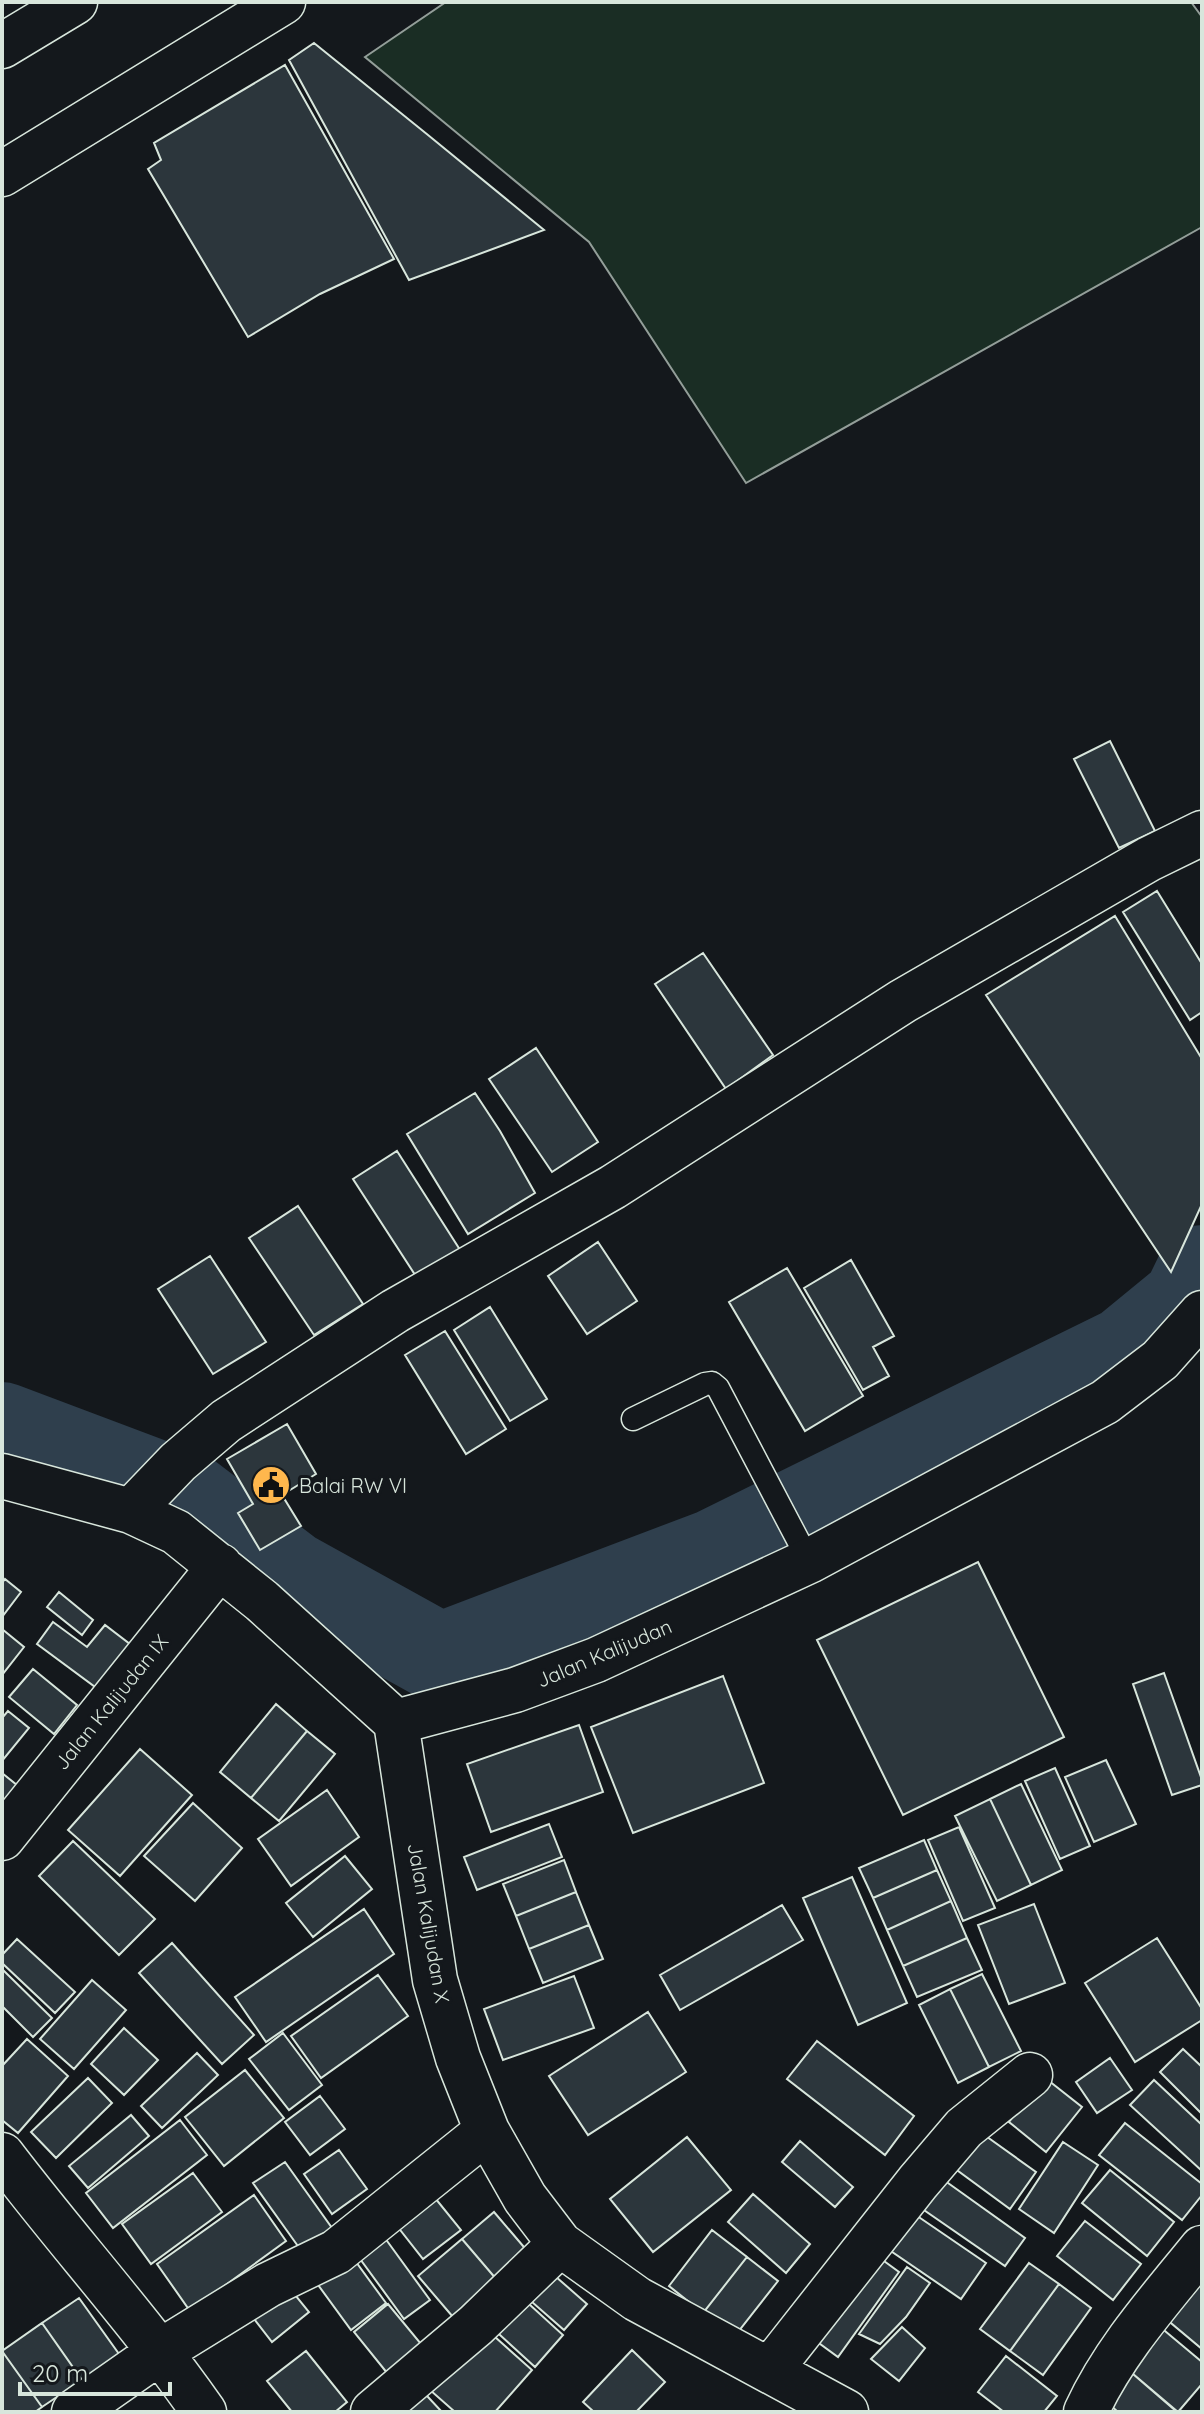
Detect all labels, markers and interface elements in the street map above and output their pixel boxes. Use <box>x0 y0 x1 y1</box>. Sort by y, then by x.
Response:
public building icon: Balai RW VI <box>250 1464 292 1506</box>
place label: Balai RW VI <box>299 1473 407 1498</box>
street label: Jalan Kalijudan <box>533 1613 675 1693</box>
street label: Jalan Kalijudan IX <box>49 1629 173 1775</box>
street label: Jalan Kalijudan X <box>403 1841 455 2005</box>
scale bar <box>20 2346 170 2396</box>
text: 20 m <box>32 2358 88 2388</box>

